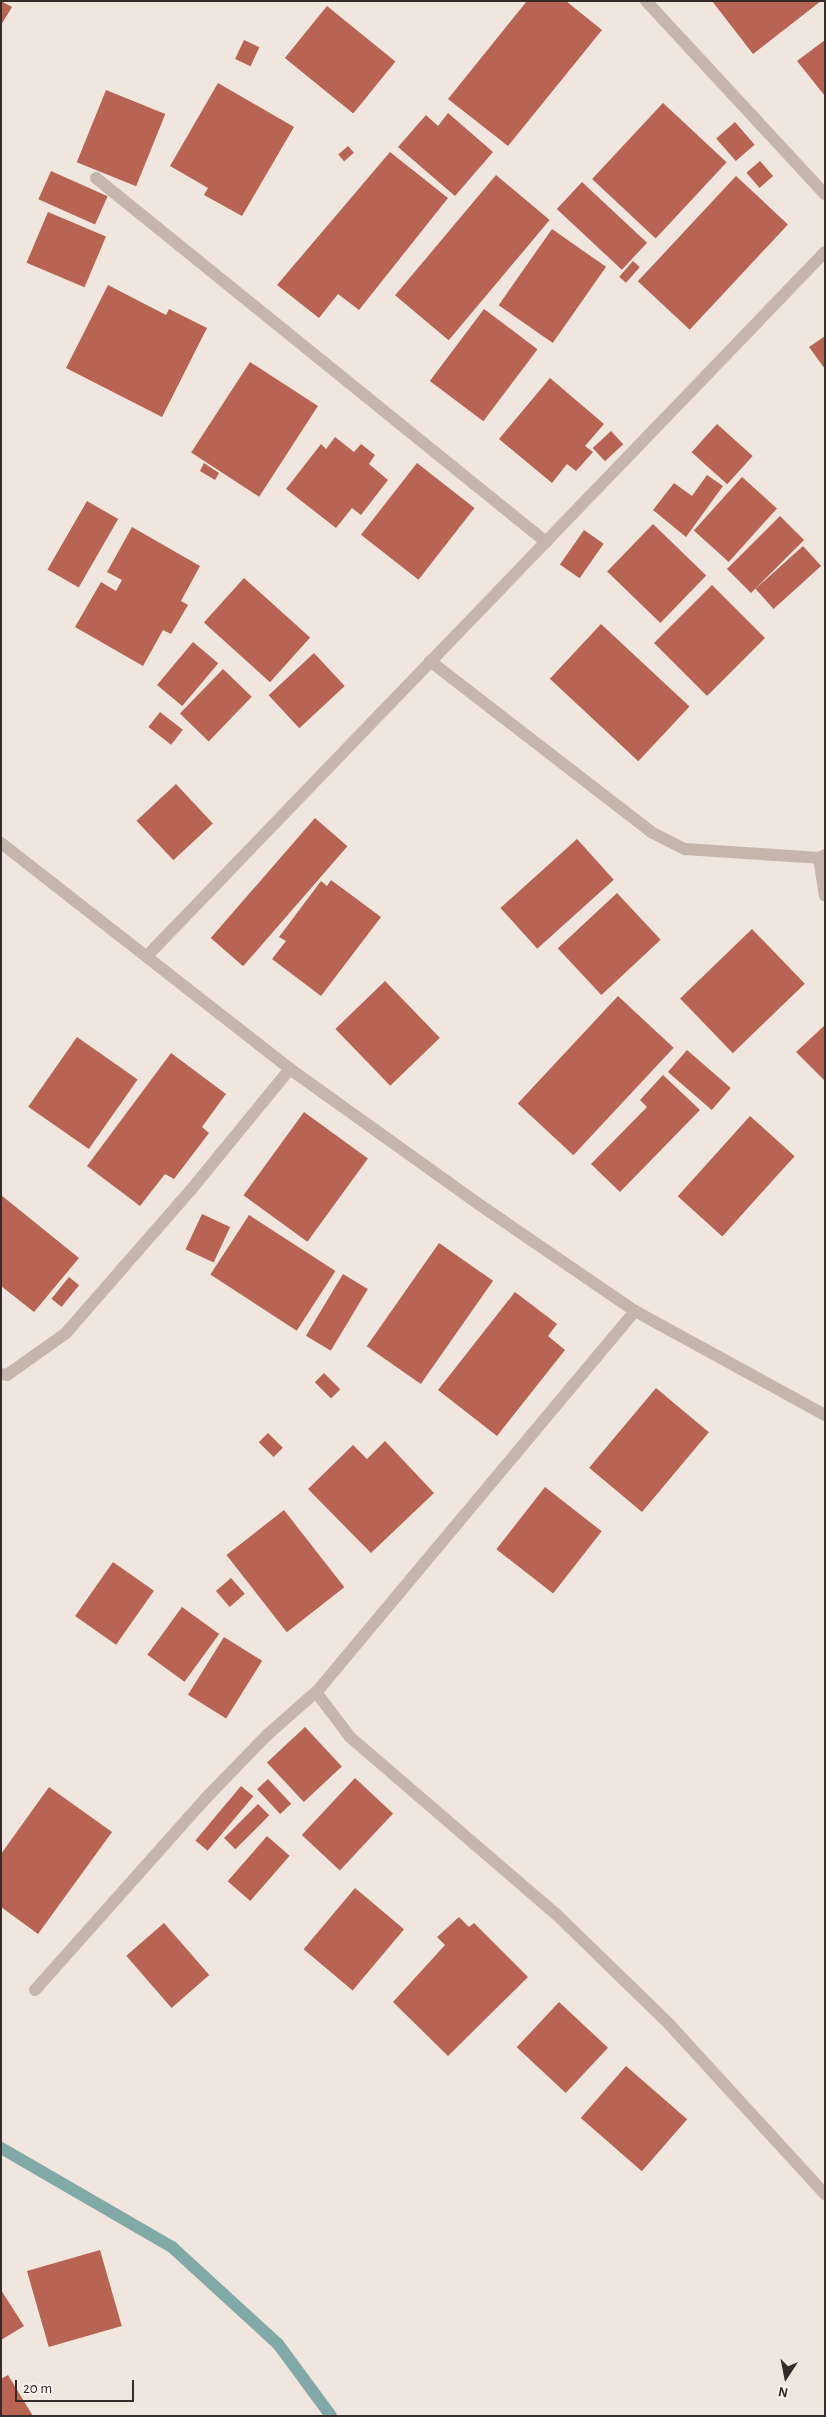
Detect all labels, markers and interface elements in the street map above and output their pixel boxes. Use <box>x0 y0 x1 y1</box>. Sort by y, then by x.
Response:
north arrow <box>761 2352 811 2402</box>
scale bar <box>18 2370 136 2402</box>
text: 20 m <box>23 2381 52 2396</box>
text: N <box>777 2384 789 2400</box>

